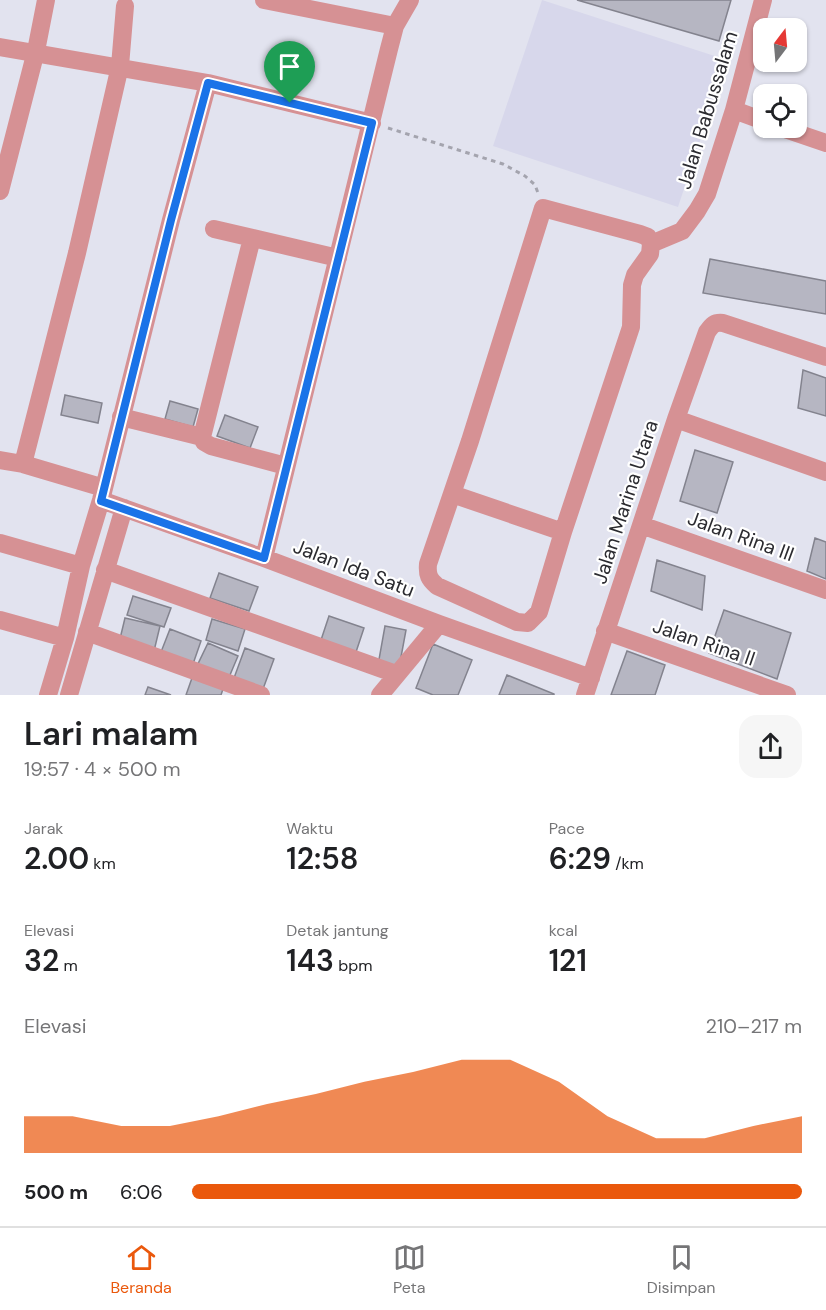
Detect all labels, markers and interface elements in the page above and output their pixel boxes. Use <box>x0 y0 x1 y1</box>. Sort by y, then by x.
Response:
north arrow <box>753 18 807 72</box>
map controls <box>753 18 807 138</box>
street label: Jalan Babussalam <box>671 28 743 192</box>
pin <box>264 41 315 103</box>
icon: arrive <box>273 50 306 83</box>
button: locate <box>753 84 807 138</box>
street label: Jalan Marina Utara <box>586 417 664 587</box>
street label: Jalan Rina III <box>684 505 798 567</box>
street label: Jalan Ida Satu <box>290 533 418 603</box>
street label: Jalan Rina II <box>649 612 759 672</box>
text: Lari malam <box>24 712 198 755</box>
button: share <box>739 715 802 778</box>
text: 19:57 · 4 × 500 m <box>24 756 180 782</box>
text: Jarak <box>24 818 63 839</box>
text: Waktu <box>286 818 333 839</box>
text: Pace <box>549 818 585 839</box>
text: 2.00 <box>24 839 89 878</box>
text: 12:58 <box>286 839 359 878</box>
text: 6:29 <box>549 839 611 878</box>
text: km <box>89 853 116 874</box>
text: /km <box>611 853 644 874</box>
text: Elevasi <box>24 920 74 941</box>
text: Detak jantung <box>286 920 389 941</box>
text: kcal <box>549 920 578 941</box>
text: 32 <box>24 941 59 980</box>
text: 143 <box>286 941 334 980</box>
text: 121 <box>549 941 587 980</box>
text: m <box>59 955 78 976</box>
text: bpm <box>334 955 372 976</box>
text: Elevasi <box>24 1013 86 1039</box>
text: 210–217 m <box>706 1013 802 1039</box>
text: 500 m <box>24 1179 88 1205</box>
text: 6:06 <box>120 1179 163 1205</box>
tab: Beranda <box>110 1241 172 1298</box>
tab: Peta <box>393 1241 426 1298</box>
tab: Disimpan <box>647 1241 716 1298</box>

